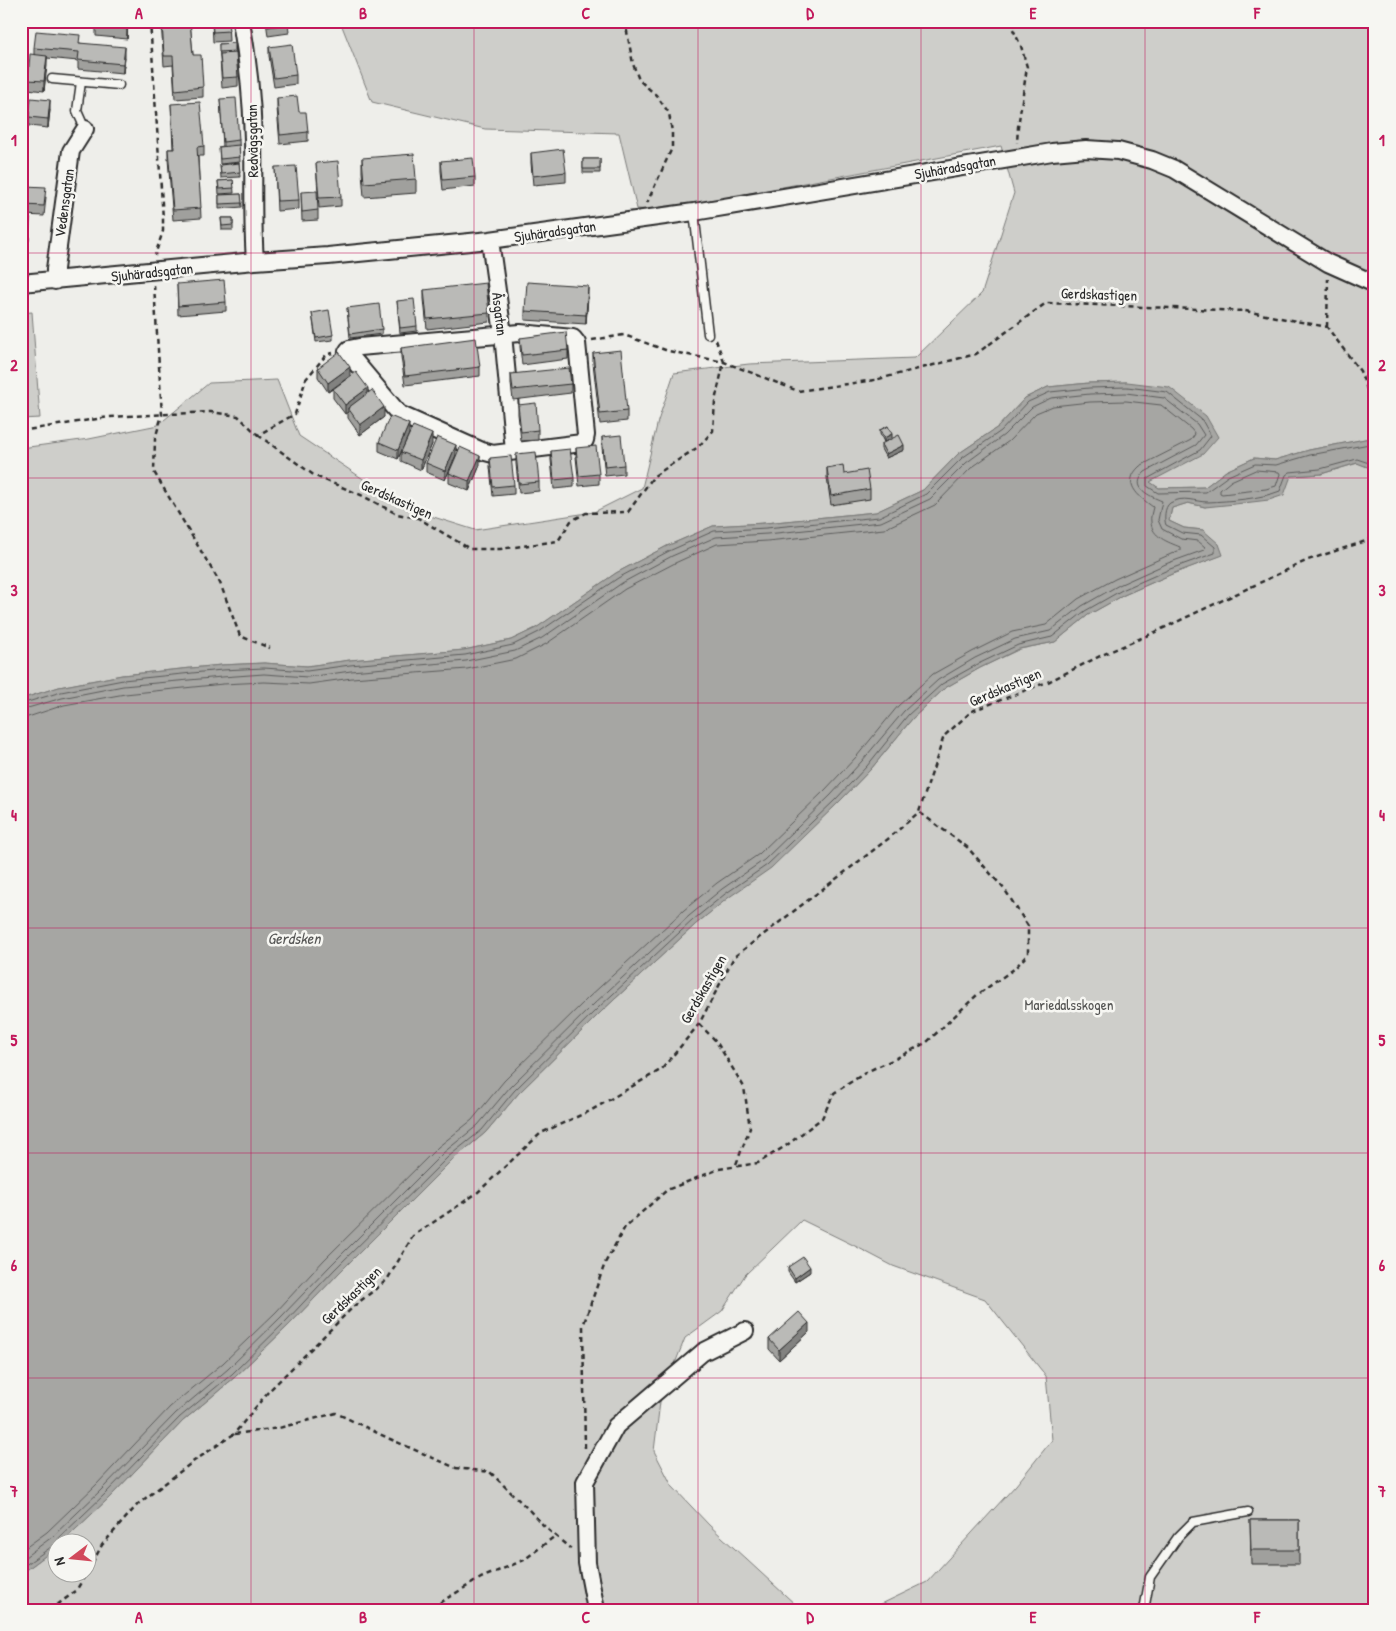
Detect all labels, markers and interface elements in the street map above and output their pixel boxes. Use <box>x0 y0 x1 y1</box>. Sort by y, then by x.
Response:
text: A <box>135 2 143 24</box>
text: B <box>359 2 367 24</box>
text: C <box>582 2 591 24</box>
text: D <box>806 2 814 24</box>
text: E <box>1029 2 1037 24</box>
text: F <box>1253 2 1261 24</box>
street label: Redvägsgatan <box>241 104 263 178</box>
text: 1 <box>11 129 17 151</box>
text: 1 <box>1379 129 1385 151</box>
street label: Sjuhäradsgatan <box>913 149 998 184</box>
street label: Vedensgatan <box>49 167 79 239</box>
street label: Sjuhäradsgatan <box>513 215 597 247</box>
street label: Sjuhäradsgatan <box>110 257 194 287</box>
street label: Gerdskastigen <box>1060 282 1138 306</box>
street label: Åsgatan <box>487 291 513 337</box>
text: 2 <box>10 354 18 376</box>
text: 2 <box>1378 354 1386 376</box>
street label: Gerdskastigen <box>358 474 436 524</box>
text: 3 <box>10 579 18 601</box>
text: 3 <box>1378 579 1386 601</box>
street label: Gerdskastigen <box>966 662 1044 712</box>
text: 4 <box>11 804 17 826</box>
text: 4 <box>1379 804 1385 826</box>
water label: Gerdsken <box>268 927 322 949</box>
street label: Gerdskastigen <box>675 950 731 1027</box>
park label: Mariedalsskogen <box>1025 994 1114 1015</box>
text: 5 <box>11 1029 18 1051</box>
text: 5 <box>1379 1029 1386 1051</box>
text: 6 <box>11 1254 18 1276</box>
text: 6 <box>1379 1254 1386 1276</box>
street label: Gerdskastigen <box>316 1261 386 1329</box>
text: 7 <box>9 1480 18 1502</box>
text: 7 <box>1377 1480 1386 1502</box>
north arrow <box>48 1534 98 1584</box>
text: N <box>49 1555 69 1568</box>
text: A <box>135 1606 143 1628</box>
text: B <box>359 1606 367 1628</box>
text: C <box>582 1606 591 1628</box>
text: D <box>806 1606 814 1628</box>
text: E <box>1029 1606 1037 1628</box>
text: F <box>1253 1606 1261 1628</box>

